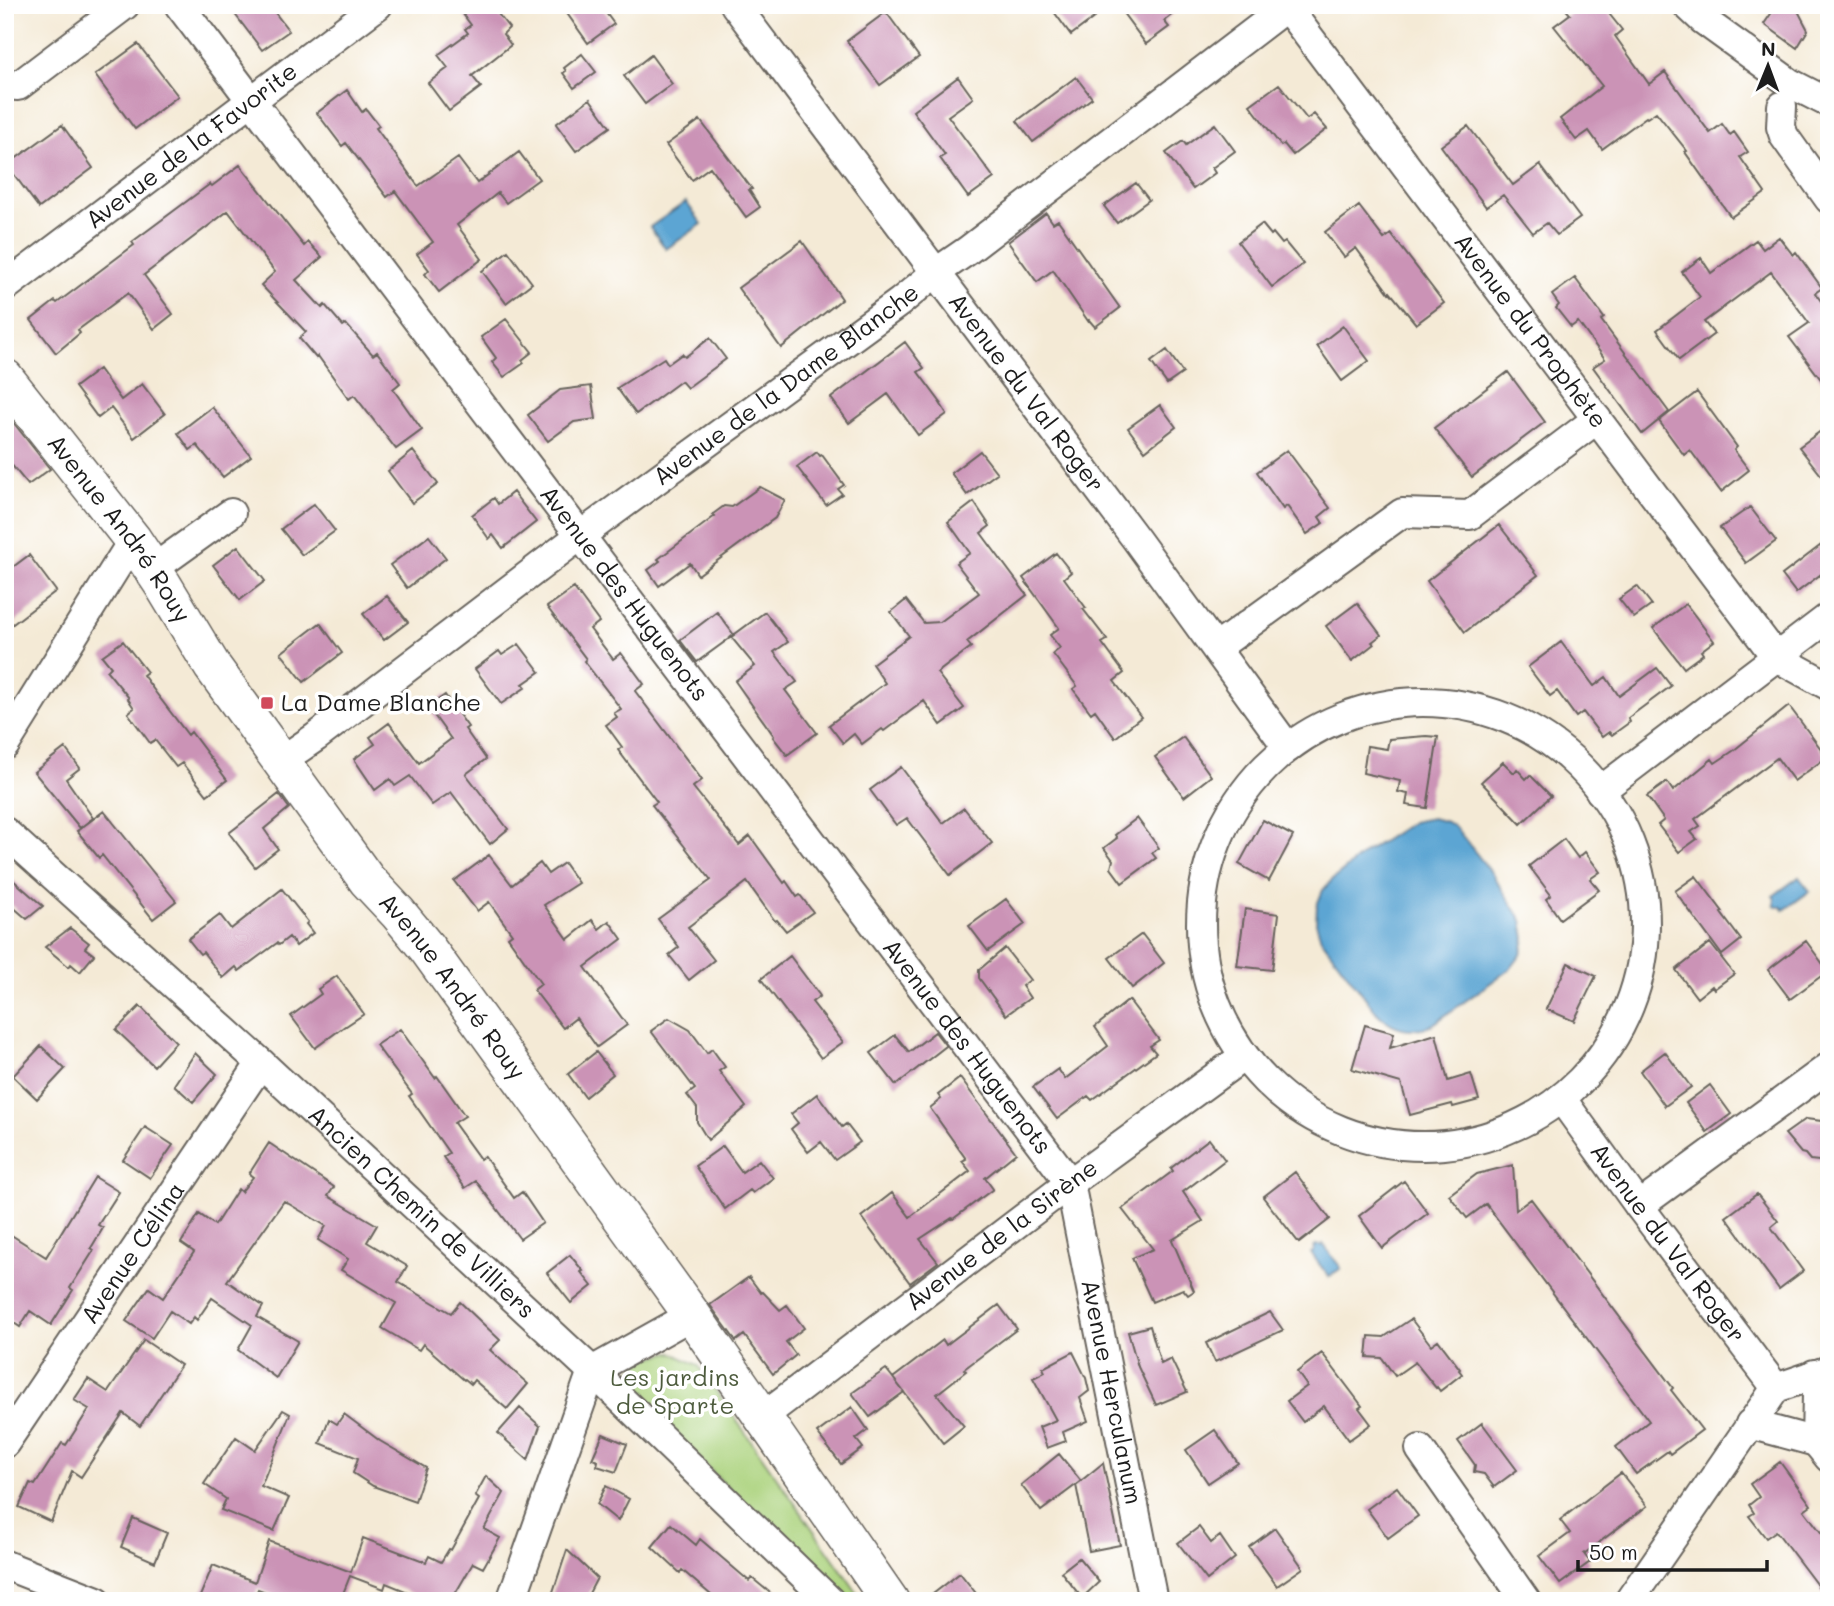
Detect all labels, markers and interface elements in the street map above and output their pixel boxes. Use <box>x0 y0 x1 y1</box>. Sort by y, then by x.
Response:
north arrow <box>1732 32 1802 102</box>
text: N <box>1761 36 1776 61</box>
street label: Avenue de la Favorite <box>79 55 303 235</box>
street label: Avenue du Prophète <box>1448 226 1615 434</box>
street label: Avenue de la Dame Blanche <box>646 276 925 491</box>
street label: Avenue du Val Roger <box>943 286 1112 498</box>
street label: Avenue André Rouy <box>41 427 199 628</box>
street label: Avenue des Huguenots <box>534 479 717 707</box>
place label: La Dame Blanche <box>281 686 481 717</box>
marker: La Dame Blanche <box>259 695 275 711</box>
street label: Avenue André Rouy <box>373 886 534 1085</box>
street label: Avenue des Huguenots <box>877 932 1059 1160</box>
street label: Ancien Chemin de Villiers <box>303 1098 542 1324</box>
street label: Avenue du Val Roger <box>1584 1136 1753 1348</box>
street label: Avenue de la Sirène <box>899 1151 1103 1317</box>
street label: Avenue Célina <box>73 1175 190 1329</box>
street label: Avenue Herculanum <box>1075 1276 1150 1507</box>
park label: Les jardins de Sparte <box>610 1361 740 1420</box>
scale bar <box>1578 1529 1768 1573</box>
text: 50 m <box>1589 1538 1638 1565</box>

